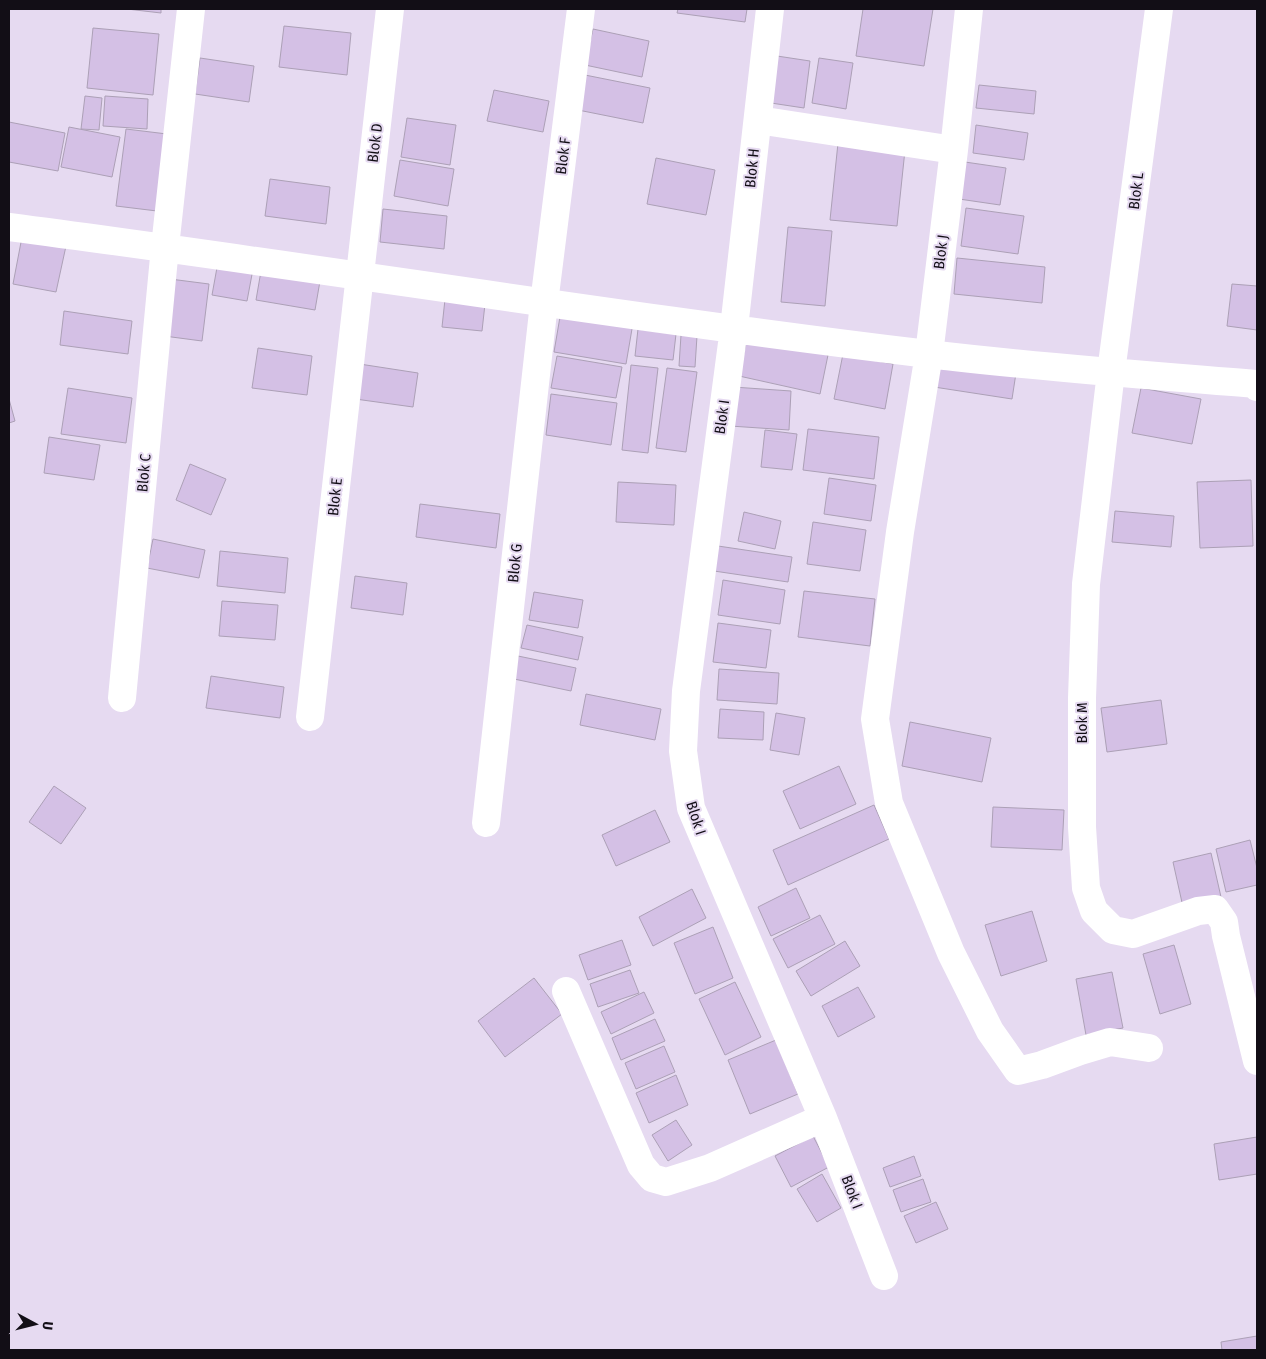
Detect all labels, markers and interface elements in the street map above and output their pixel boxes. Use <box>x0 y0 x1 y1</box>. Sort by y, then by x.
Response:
street label: Blok D <box>364 122 386 164</box>
street label: Blok F <box>552 136 574 175</box>
street label: Blok H <box>741 147 763 189</box>
street label: Blok L <box>1125 171 1147 211</box>
street label: Blok J <box>930 234 952 270</box>
street label: Blok I <box>711 399 733 435</box>
street label: Blok C <box>133 453 155 493</box>
street label: Blok E <box>324 477 346 517</box>
street label: Blok G <box>504 543 526 583</box>
street label: Blok M <box>1073 702 1091 744</box>
street label: Blok I <box>682 799 710 837</box>
street label: Blok I <box>837 1173 867 1211</box>
north arrow <box>10 1299 60 1349</box>
text: U <box>38 1320 56 1331</box>

